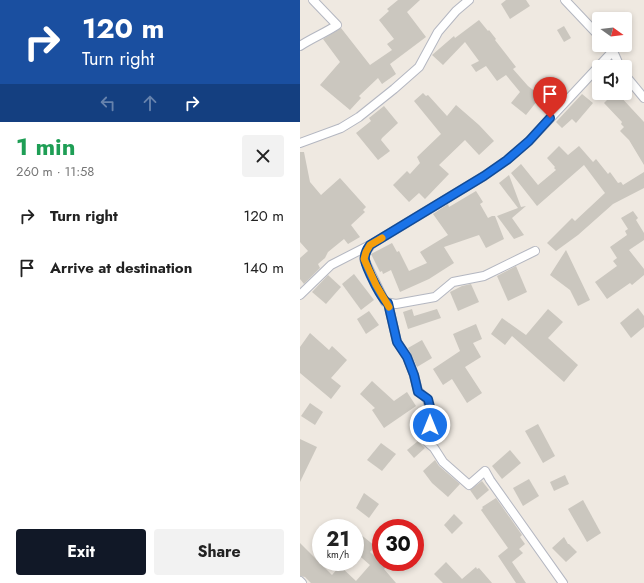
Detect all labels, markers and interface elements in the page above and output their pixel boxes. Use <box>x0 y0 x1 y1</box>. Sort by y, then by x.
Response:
text: 120 m <box>82 8 165 49</box>
north arrow <box>592 12 632 52</box>
map controls <box>592 12 632 100</box>
icon: right <box>16 16 68 68</box>
text: Turn right <box>82 46 154 72</box>
button: sound <box>592 60 632 100</box>
pin <box>533 77 567 118</box>
icon: arrive <box>539 83 561 105</box>
icon: left <box>97 92 119 114</box>
icon: ahead <box>139 92 161 114</box>
icon: right <box>181 92 203 114</box>
text: 1 min <box>16 129 76 164</box>
button: close <box>242 135 284 177</box>
text: 260 m · 11:58 <box>16 162 94 181</box>
icon: right <box>16 205 38 227</box>
text: Turn right <box>50 205 118 227</box>
text: 120 m <box>244 205 284 227</box>
icon: arrive <box>16 257 38 279</box>
text: Arrive at destination <box>50 257 192 279</box>
text: 140 m <box>243 257 284 279</box>
position arrow <box>409 404 451 446</box>
speed limit sign: 30 <box>372 519 424 571</box>
text: 21 <box>326 525 350 554</box>
button: Exit <box>16 529 146 575</box>
button: Share <box>154 529 284 575</box>
text: km/h <box>327 547 349 562</box>

